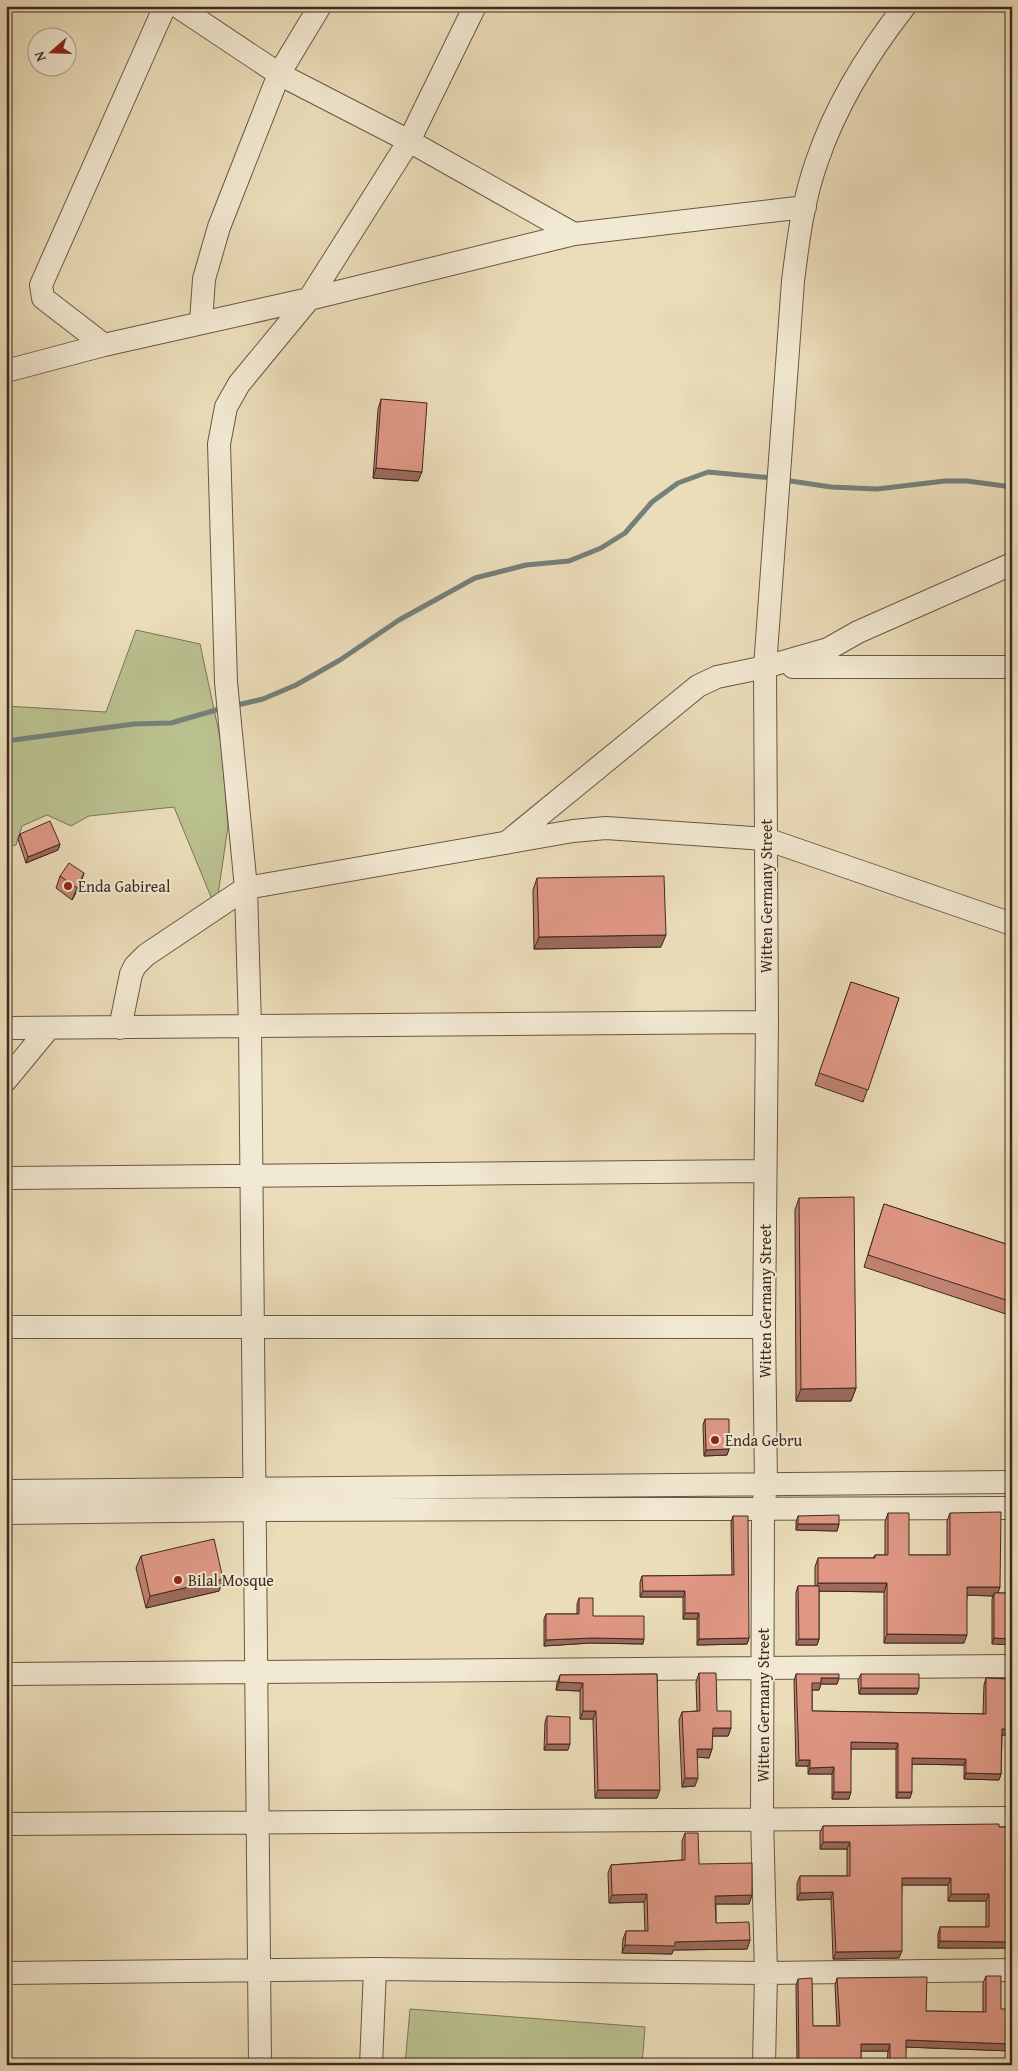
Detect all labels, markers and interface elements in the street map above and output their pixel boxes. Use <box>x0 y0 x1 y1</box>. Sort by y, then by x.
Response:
north arrow <box>28 28 78 78</box>
text: N <box>29 48 51 64</box>
street label: Witten Germany Street <box>754 818 778 973</box>
place label: Enda Gabireal <box>78 874 171 898</box>
marker: Enda Gabireal <box>62 880 74 892</box>
street label: Witten Germany Street <box>753 1223 777 1378</box>
place label: Enda Gebru <box>725 1428 803 1452</box>
marker: Enda Gebru <box>709 1434 721 1446</box>
place label: Bilal Mosque <box>188 1568 274 1592</box>
marker: Bilal Mosque <box>172 1574 184 1586</box>
street label: Witten Germany Street <box>751 1627 775 1782</box>

